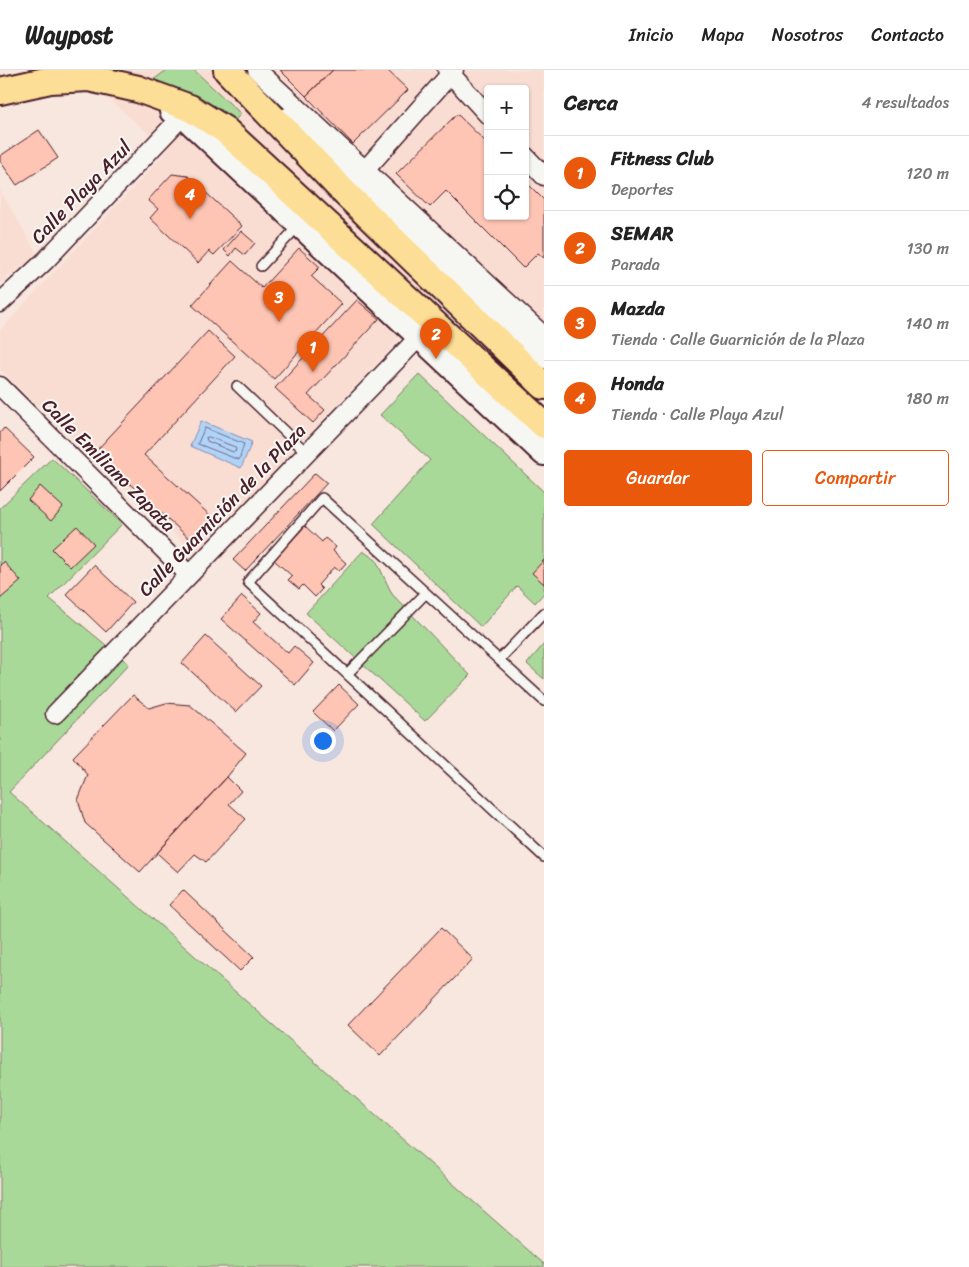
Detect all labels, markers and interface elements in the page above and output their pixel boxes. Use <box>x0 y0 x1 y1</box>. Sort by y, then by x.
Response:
text: Waypost <box>25 14 113 56</box>
text: Inicio <box>629 19 674 51</box>
text: Mapa <box>702 19 744 51</box>
text: Nosotros <box>772 19 843 51</box>
text: Contacto <box>871 19 944 51</box>
text: Cerca <box>564 84 618 122</box>
map controls <box>484 85 529 220</box>
button: + <box>484 85 529 130</box>
text: 4 resultados <box>861 88 949 117</box>
button: − <box>484 130 529 175</box>
street label: Calle Playa Azul <box>22 132 140 252</box>
text: Fitness Club <box>611 142 714 175</box>
text: 1 <box>577 159 583 188</box>
text: 120 m <box>906 159 949 188</box>
button: locate <box>484 175 529 220</box>
text: Deportes <box>611 175 673 204</box>
pin: 4 <box>174 178 206 219</box>
text: SEMAR <box>611 217 673 250</box>
text: 2 <box>575 234 585 263</box>
text: 130 m <box>907 234 949 263</box>
text: Parada <box>611 250 660 279</box>
pin: 3 <box>263 281 295 322</box>
text: Mazda <box>611 292 665 325</box>
text: 3 <box>576 309 584 338</box>
text: 140 m <box>906 309 949 338</box>
pin: 2 <box>420 318 452 359</box>
text: Tienda · Calle Guarnición de la Plaza <box>611 325 865 354</box>
pin: 1 <box>297 331 329 372</box>
text: Honda <box>611 367 664 400</box>
text: 4 <box>575 384 585 413</box>
text: 180 m <box>906 384 949 413</box>
street label: Calle Emiliano Zapata <box>34 390 184 540</box>
text: Tienda · Calle Playa Azul <box>611 400 783 429</box>
street label: Calle Guarnición de la Plaza <box>130 415 314 605</box>
button: Guardar <box>564 450 752 506</box>
button: Compartir <box>762 450 949 506</box>
your location <box>310 728 336 754</box>

